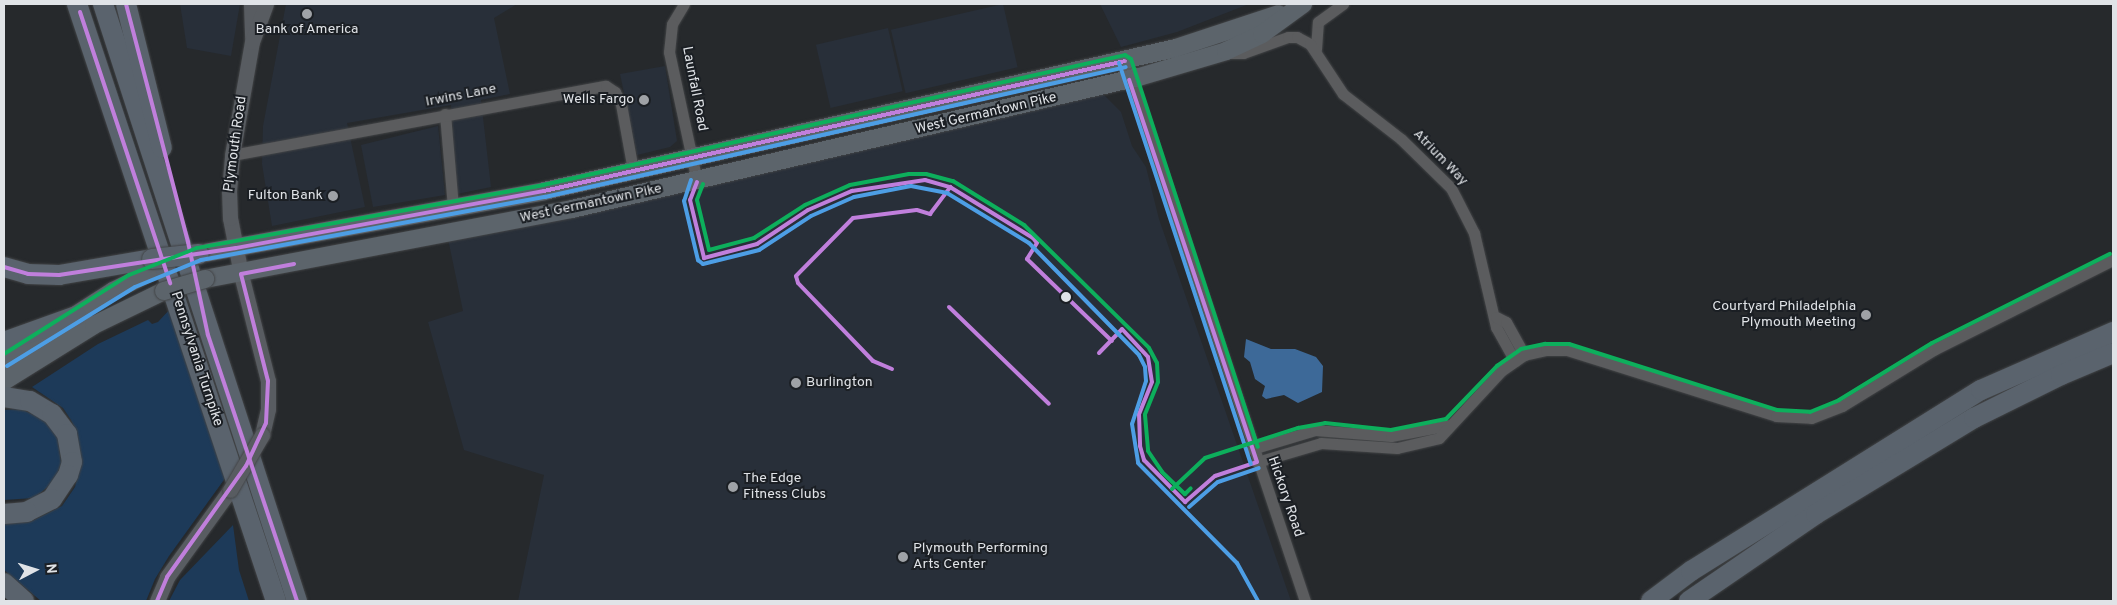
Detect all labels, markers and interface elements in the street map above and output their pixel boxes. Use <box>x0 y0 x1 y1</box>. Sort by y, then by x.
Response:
marker: Bank of America <box>301 8 313 20</box>
place label: Bank of America <box>255 22 359 38</box>
street label: Launfall Road <box>678 45 710 133</box>
street label: Irwins Lane <box>424 81 498 111</box>
street label: West Germantown Pike <box>914 90 1058 138</box>
place label: Wells Fargo <box>563 92 634 108</box>
marker: Wells Fargo <box>638 94 650 106</box>
street label: Plymouth Road <box>221 95 251 193</box>
street label: Atrium Way <box>1409 126 1471 190</box>
street label: West Germantown Pike <box>519 181 663 227</box>
place label: Fulton Bank <box>248 188 323 204</box>
marker: Fulton Bank <box>327 190 339 202</box>
street label: Pennsylvania Turnpike <box>166 289 226 429</box>
unlabelled marker <box>1061 292 1071 302</box>
place label: Courtyard Philadelphia Plymouth Meeting <box>1712 299 1856 332</box>
marker: Courtyard Philadelphia Plymouth Meeting <box>1860 309 1872 321</box>
place label: Burlington <box>806 375 873 391</box>
marker: Burlington <box>790 377 802 389</box>
street label: Hickory Road <box>1263 455 1307 539</box>
place label: The Edge Fitness Clubs <box>743 471 826 504</box>
marker: The Edge Fitness Clubs <box>727 481 739 493</box>
place label: Plymouth Performing Arts Center <box>913 541 1048 574</box>
north arrow <box>10 545 60 595</box>
marker: Plymouth Performing Arts Center <box>897 551 909 563</box>
text: N <box>42 563 59 574</box>

